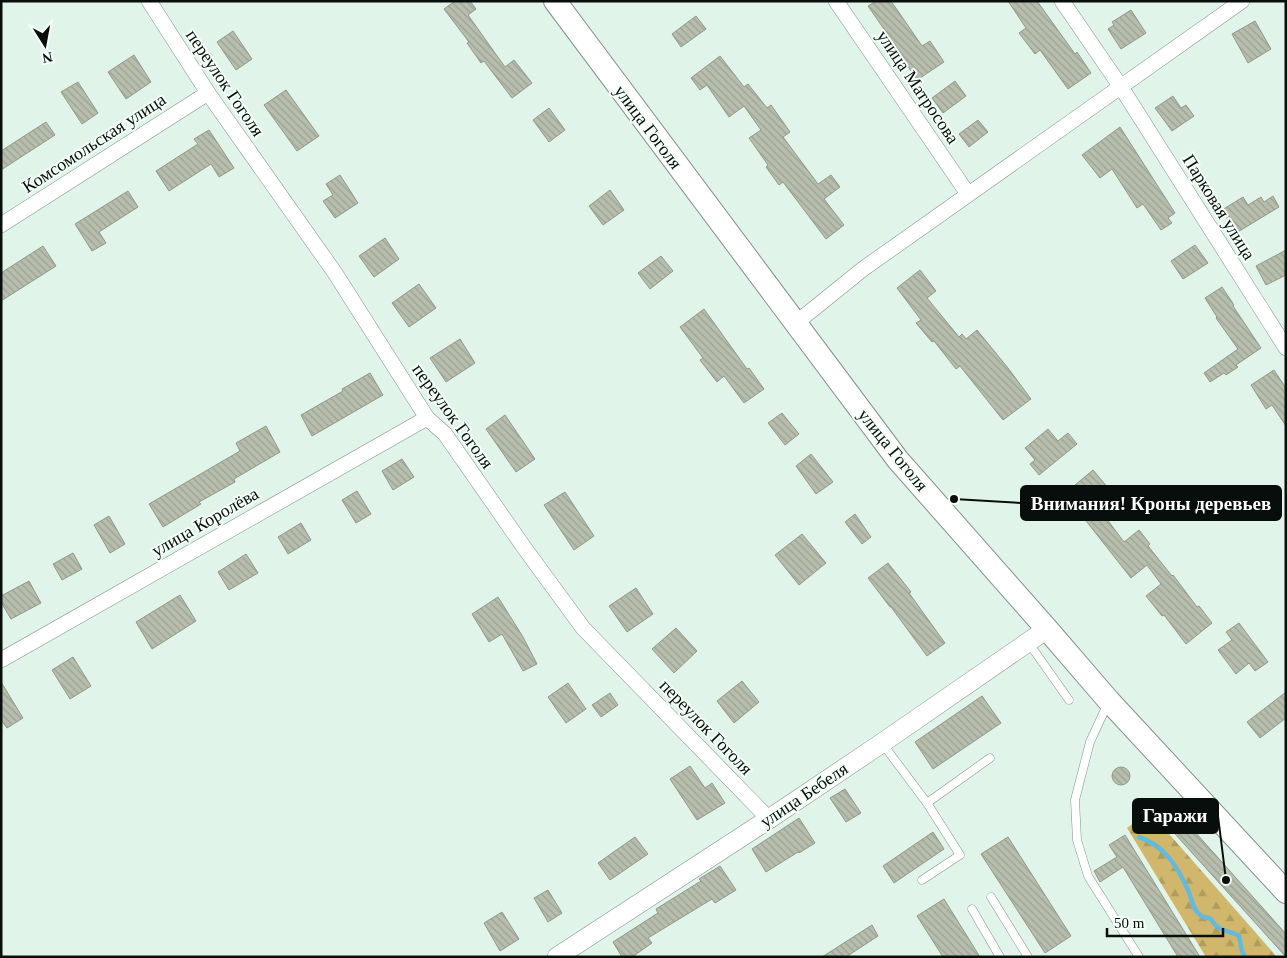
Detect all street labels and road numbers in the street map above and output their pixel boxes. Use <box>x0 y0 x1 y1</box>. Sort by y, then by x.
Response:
street label: переулок Гоголя <box>182 26 268 140</box>
street label: улица Матросова <box>873 27 963 147</box>
street label: улица Гоголя <box>610 81 686 173</box>
street label: Комсомольская улица <box>19 89 169 197</box>
street label: Парковая улица <box>1179 151 1259 263</box>
street label: переулок Гоголя <box>408 360 498 472</box>
street label: улица Гоголя <box>854 405 932 495</box>
street label: улица Королёва <box>148 483 262 561</box>
street label: переулок Гоголя <box>656 675 756 779</box>
street label: улица Бебеля <box>756 758 852 832</box>

